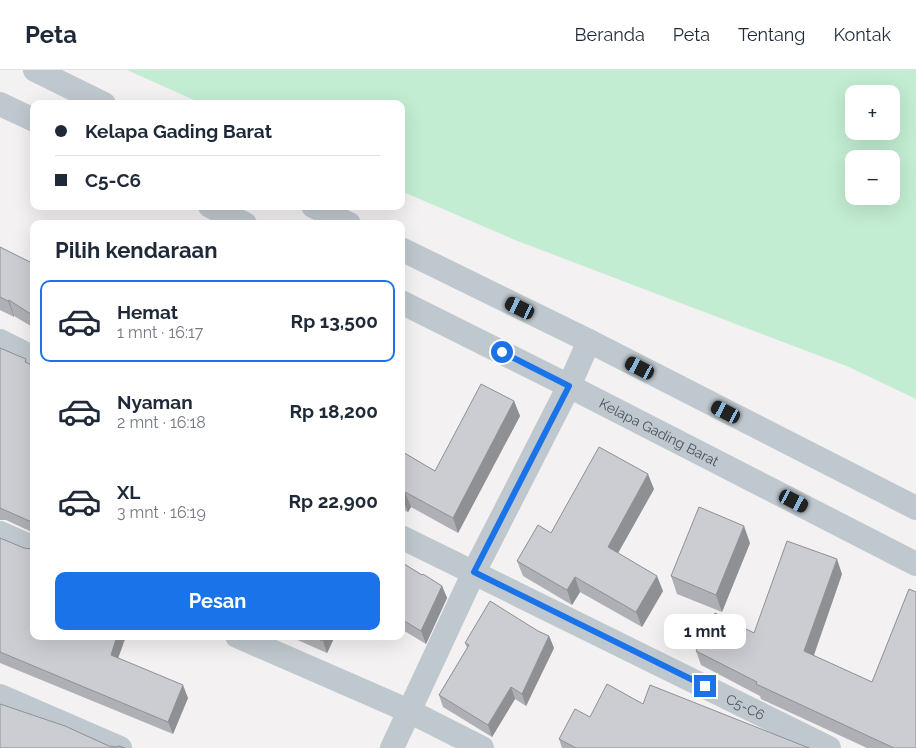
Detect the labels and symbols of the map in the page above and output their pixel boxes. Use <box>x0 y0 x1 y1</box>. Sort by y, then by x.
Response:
car <box>503 295 536 321</box>
route start <box>491 341 513 363</box>
car <box>623 355 656 381</box>
street label: Kelapa Gading Barat <box>597 395 722 470</box>
car <box>709 399 742 425</box>
car <box>777 488 810 514</box>
callout: 1 mnt <box>664 614 746 648</box>
route end <box>694 675 716 697</box>
street label: C5-C6 <box>723 691 767 723</box>

